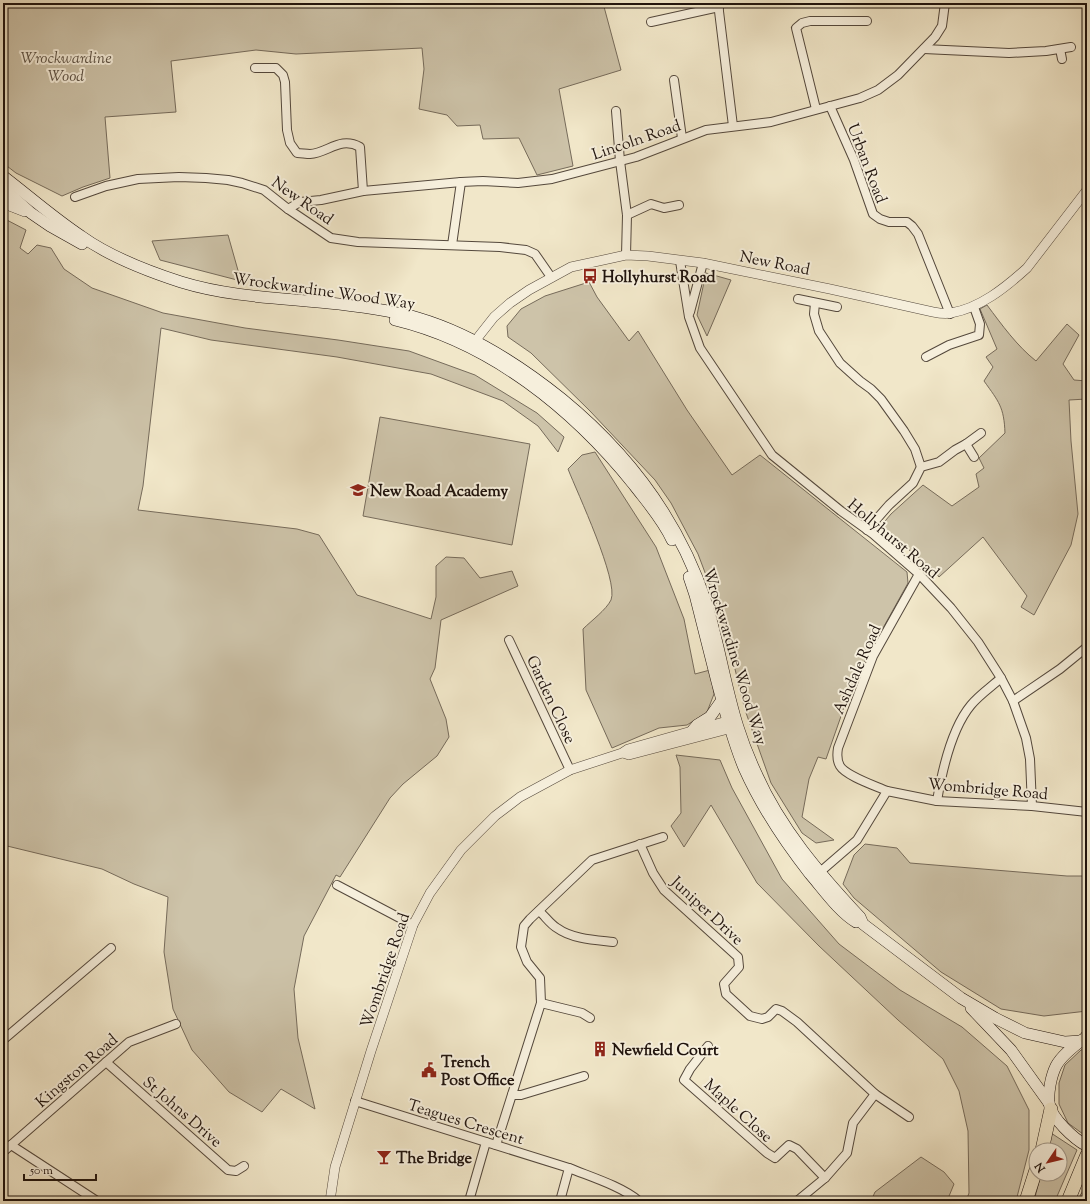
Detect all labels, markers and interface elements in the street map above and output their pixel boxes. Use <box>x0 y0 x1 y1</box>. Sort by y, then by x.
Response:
park label: Wrockwardine Wood <box>20 48 112 89</box>
street label: Lincoln Road <box>589 115 684 167</box>
street label: Urban Road <box>840 121 891 207</box>
street label: New Road <box>266 172 337 232</box>
street label: New Road <box>737 246 812 283</box>
bus stop icon: Hollyhurst Road <box>581 267 599 285</box>
place label: Hollyhurst Road <box>602 267 717 290</box>
street label: Wrockwardine Wood Way <box>231 268 416 317</box>
school or university icon: New Road Academy <box>349 481 367 499</box>
place label: New Road Academy <box>370 481 508 504</box>
street label: Hollyhurst Road <box>841 495 943 585</box>
street label: Wrockwardine Wood Way <box>696 565 772 748</box>
street label: Ashdale Road <box>828 621 888 719</box>
street label: Garden Close <box>519 652 580 748</box>
street label: Wombridge Road <box>927 774 1049 807</box>
street label: Juniper Drive <box>664 871 748 952</box>
street label: Wombridge Road <box>356 910 417 1032</box>
street label: Kingston Road <box>31 1030 124 1114</box>
building icon: Newfield Court <box>591 1040 609 1058</box>
place label: Newfield Court <box>612 1040 719 1063</box>
place label: Trench Post Office <box>441 1052 515 1093</box>
public building icon: Trench Post Office <box>420 1061 438 1079</box>
street label: St Johns Drive <box>137 1072 226 1154</box>
street label: Maple Close <box>698 1075 777 1149</box>
street label: Teagues Crescent <box>404 1095 527 1152</box>
north arrow <box>1028 1142 1068 1182</box>
bar icon: The Bridge <box>375 1148 393 1166</box>
place label: The Bridge <box>396 1148 472 1171</box>
scale bar <box>24 1156 96 1182</box>
text: N <box>1031 1159 1050 1176</box>
text: 50 m <box>29 1162 53 1180</box>

